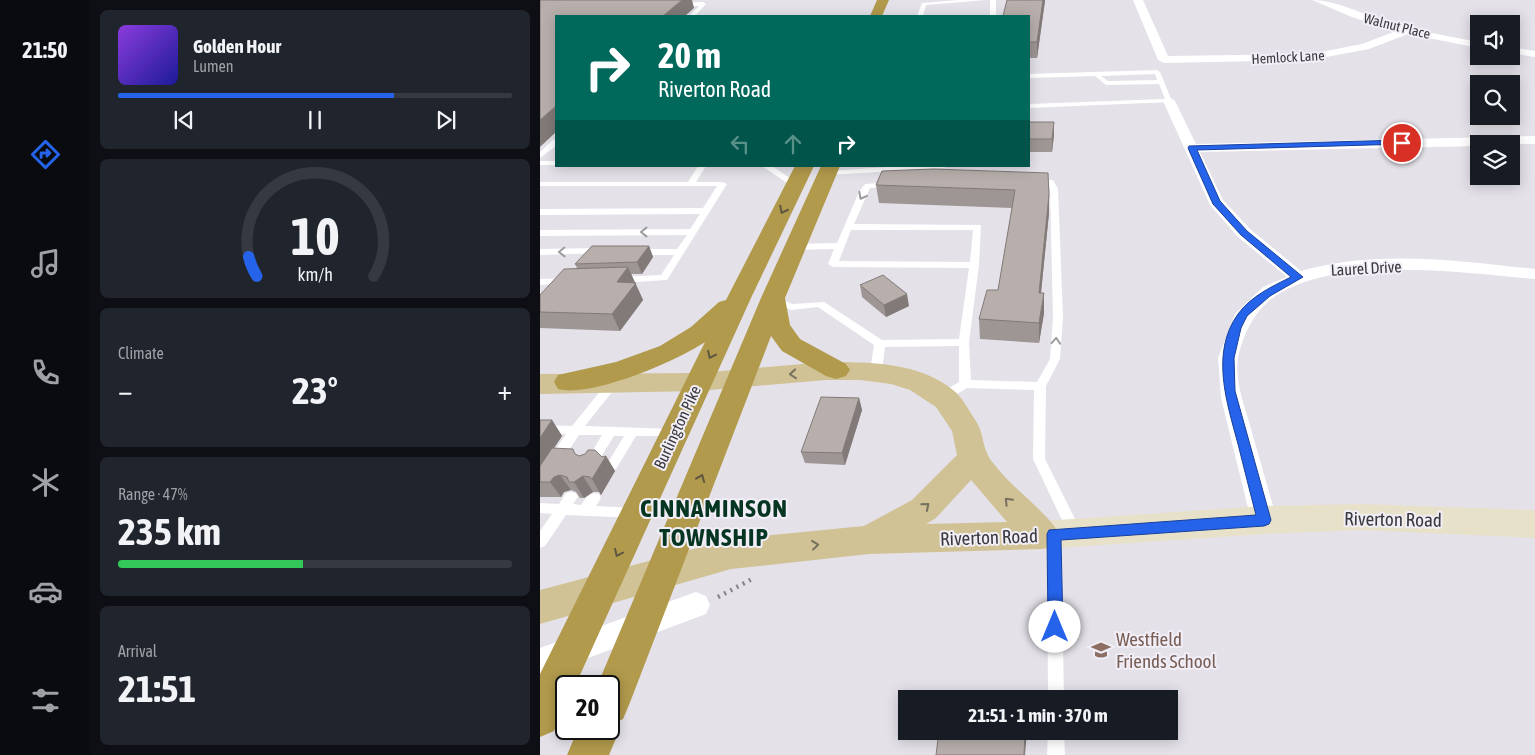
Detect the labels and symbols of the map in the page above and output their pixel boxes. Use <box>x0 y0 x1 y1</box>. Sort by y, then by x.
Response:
street label: Walnut Place <box>1362 10 1432 42</box>
street label: Hemlock Lane <box>1251 47 1325 67</box>
pin <box>1381 122 1423 164</box>
one-way arrow <box>858 191 868 200</box>
one-way arrow <box>779 205 789 214</box>
one-way arrow <box>640 227 648 237</box>
one-way arrow <box>557 247 565 257</box>
street label: Laurel Drive <box>1330 257 1402 279</box>
one-way arrow <box>1051 337 1062 345</box>
one-way arrow <box>707 350 717 359</box>
one-way arrow <box>789 368 797 379</box>
street label: Burlington Pike <box>650 383 705 472</box>
one-way arrow <box>695 474 705 482</box>
district label: CINNAMINSON TOWNSHIP <box>640 494 788 551</box>
one-way arrow <box>1005 498 1014 507</box>
one-way arrow <box>920 504 929 512</box>
street label: Riverton Road <box>1344 507 1442 531</box>
street label: Riverton Road <box>940 524 1038 550</box>
one-way arrow <box>811 540 819 551</box>
one-way arrow <box>614 548 625 557</box>
position arrow <box>1028 600 1080 652</box>
place label: Westfield Friends School <box>1116 628 1217 672</box>
school or university icon: Westfield Friends School <box>1090 639 1112 661</box>
speed limit sign: 20 <box>555 675 620 740</box>

